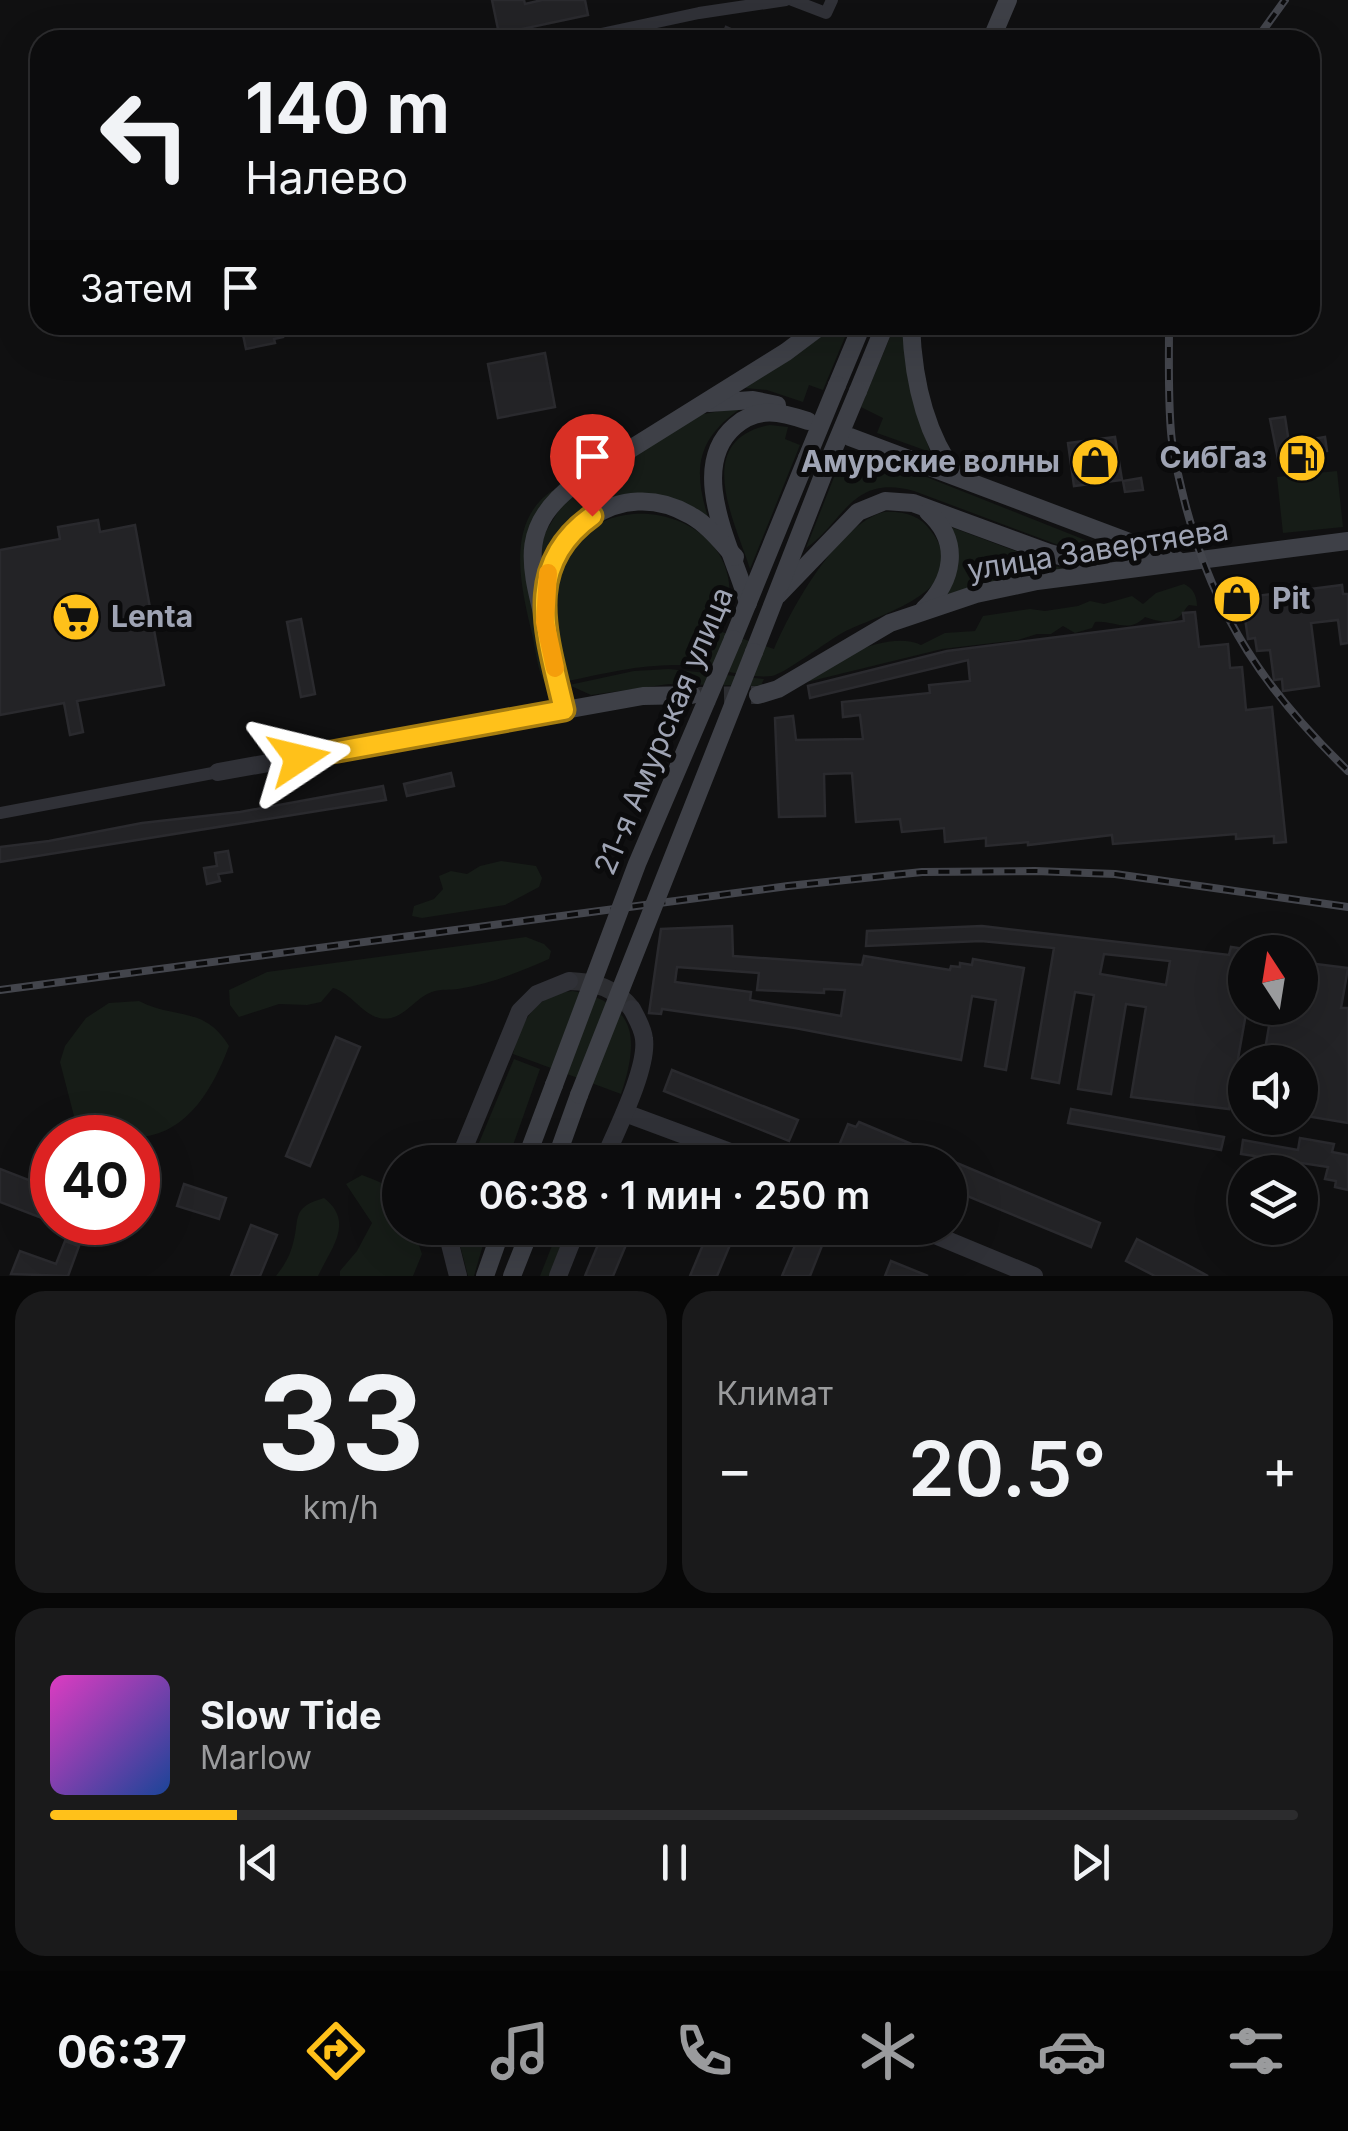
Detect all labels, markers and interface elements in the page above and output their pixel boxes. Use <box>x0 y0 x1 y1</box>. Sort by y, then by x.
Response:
text: 140 m <box>245 65 450 150</box>
icon: left <box>80 70 210 200</box>
text: Налево <box>245 150 408 205</box>
icon: arrive <box>213 260 268 315</box>
text: Затем <box>80 265 193 311</box>
pin <box>550 414 635 517</box>
icon: arrive <box>565 429 620 484</box>
fuel station icon: СибГаз <box>1276 432 1328 484</box>
shop icon: Амурские волны <box>1069 436 1121 488</box>
place label: СибГаз <box>1160 439 1267 475</box>
place label: Амурские волны <box>801 443 1060 479</box>
street label: улица Завертяева <box>965 511 1231 587</box>
shop icon: Pit <box>1211 573 1263 625</box>
place label: Pit <box>1272 580 1311 616</box>
street label: 21-я Амурская улица <box>586 581 740 880</box>
supermarket icon: Lenta <box>50 591 102 643</box>
place label: Lenta <box>111 598 193 634</box>
position arrow <box>247 706 351 810</box>
north arrow <box>1228 935 1318 1025</box>
map controls <box>1228 935 1318 1245</box>
button: sound <box>1228 1045 1318 1135</box>
speed limit sign: 40 <box>30 1115 160 1245</box>
button: layers <box>1228 1155 1318 1245</box>
text: 06:38 · 1 мин · 250 m <box>479 1172 870 1218</box>
text: 33 <box>257 1344 425 1501</box>
text: Климат <box>717 1374 833 1413</box>
text: 20.5° <box>908 1423 1107 1514</box>
text: − <box>717 1436 753 1502</box>
text: + <box>1262 1436 1298 1502</box>
text: km/h <box>303 1488 379 1527</box>
text: Slow Tide <box>200 1692 382 1738</box>
text: Marlow <box>200 1738 312 1777</box>
icon: previous <box>231 1835 286 1890</box>
icon: pause <box>647 1835 702 1890</box>
icon: next <box>1063 1835 1118 1890</box>
icon: directions <box>301 2016 371 2086</box>
icon: music <box>485 2016 555 2086</box>
icon: phone <box>669 2016 739 2086</box>
icon: climate <box>853 2016 923 2086</box>
icon: car <box>1037 2016 1107 2086</box>
icon: filters <box>1221 2016 1291 2086</box>
text: 06:37 <box>57 2024 187 2079</box>

